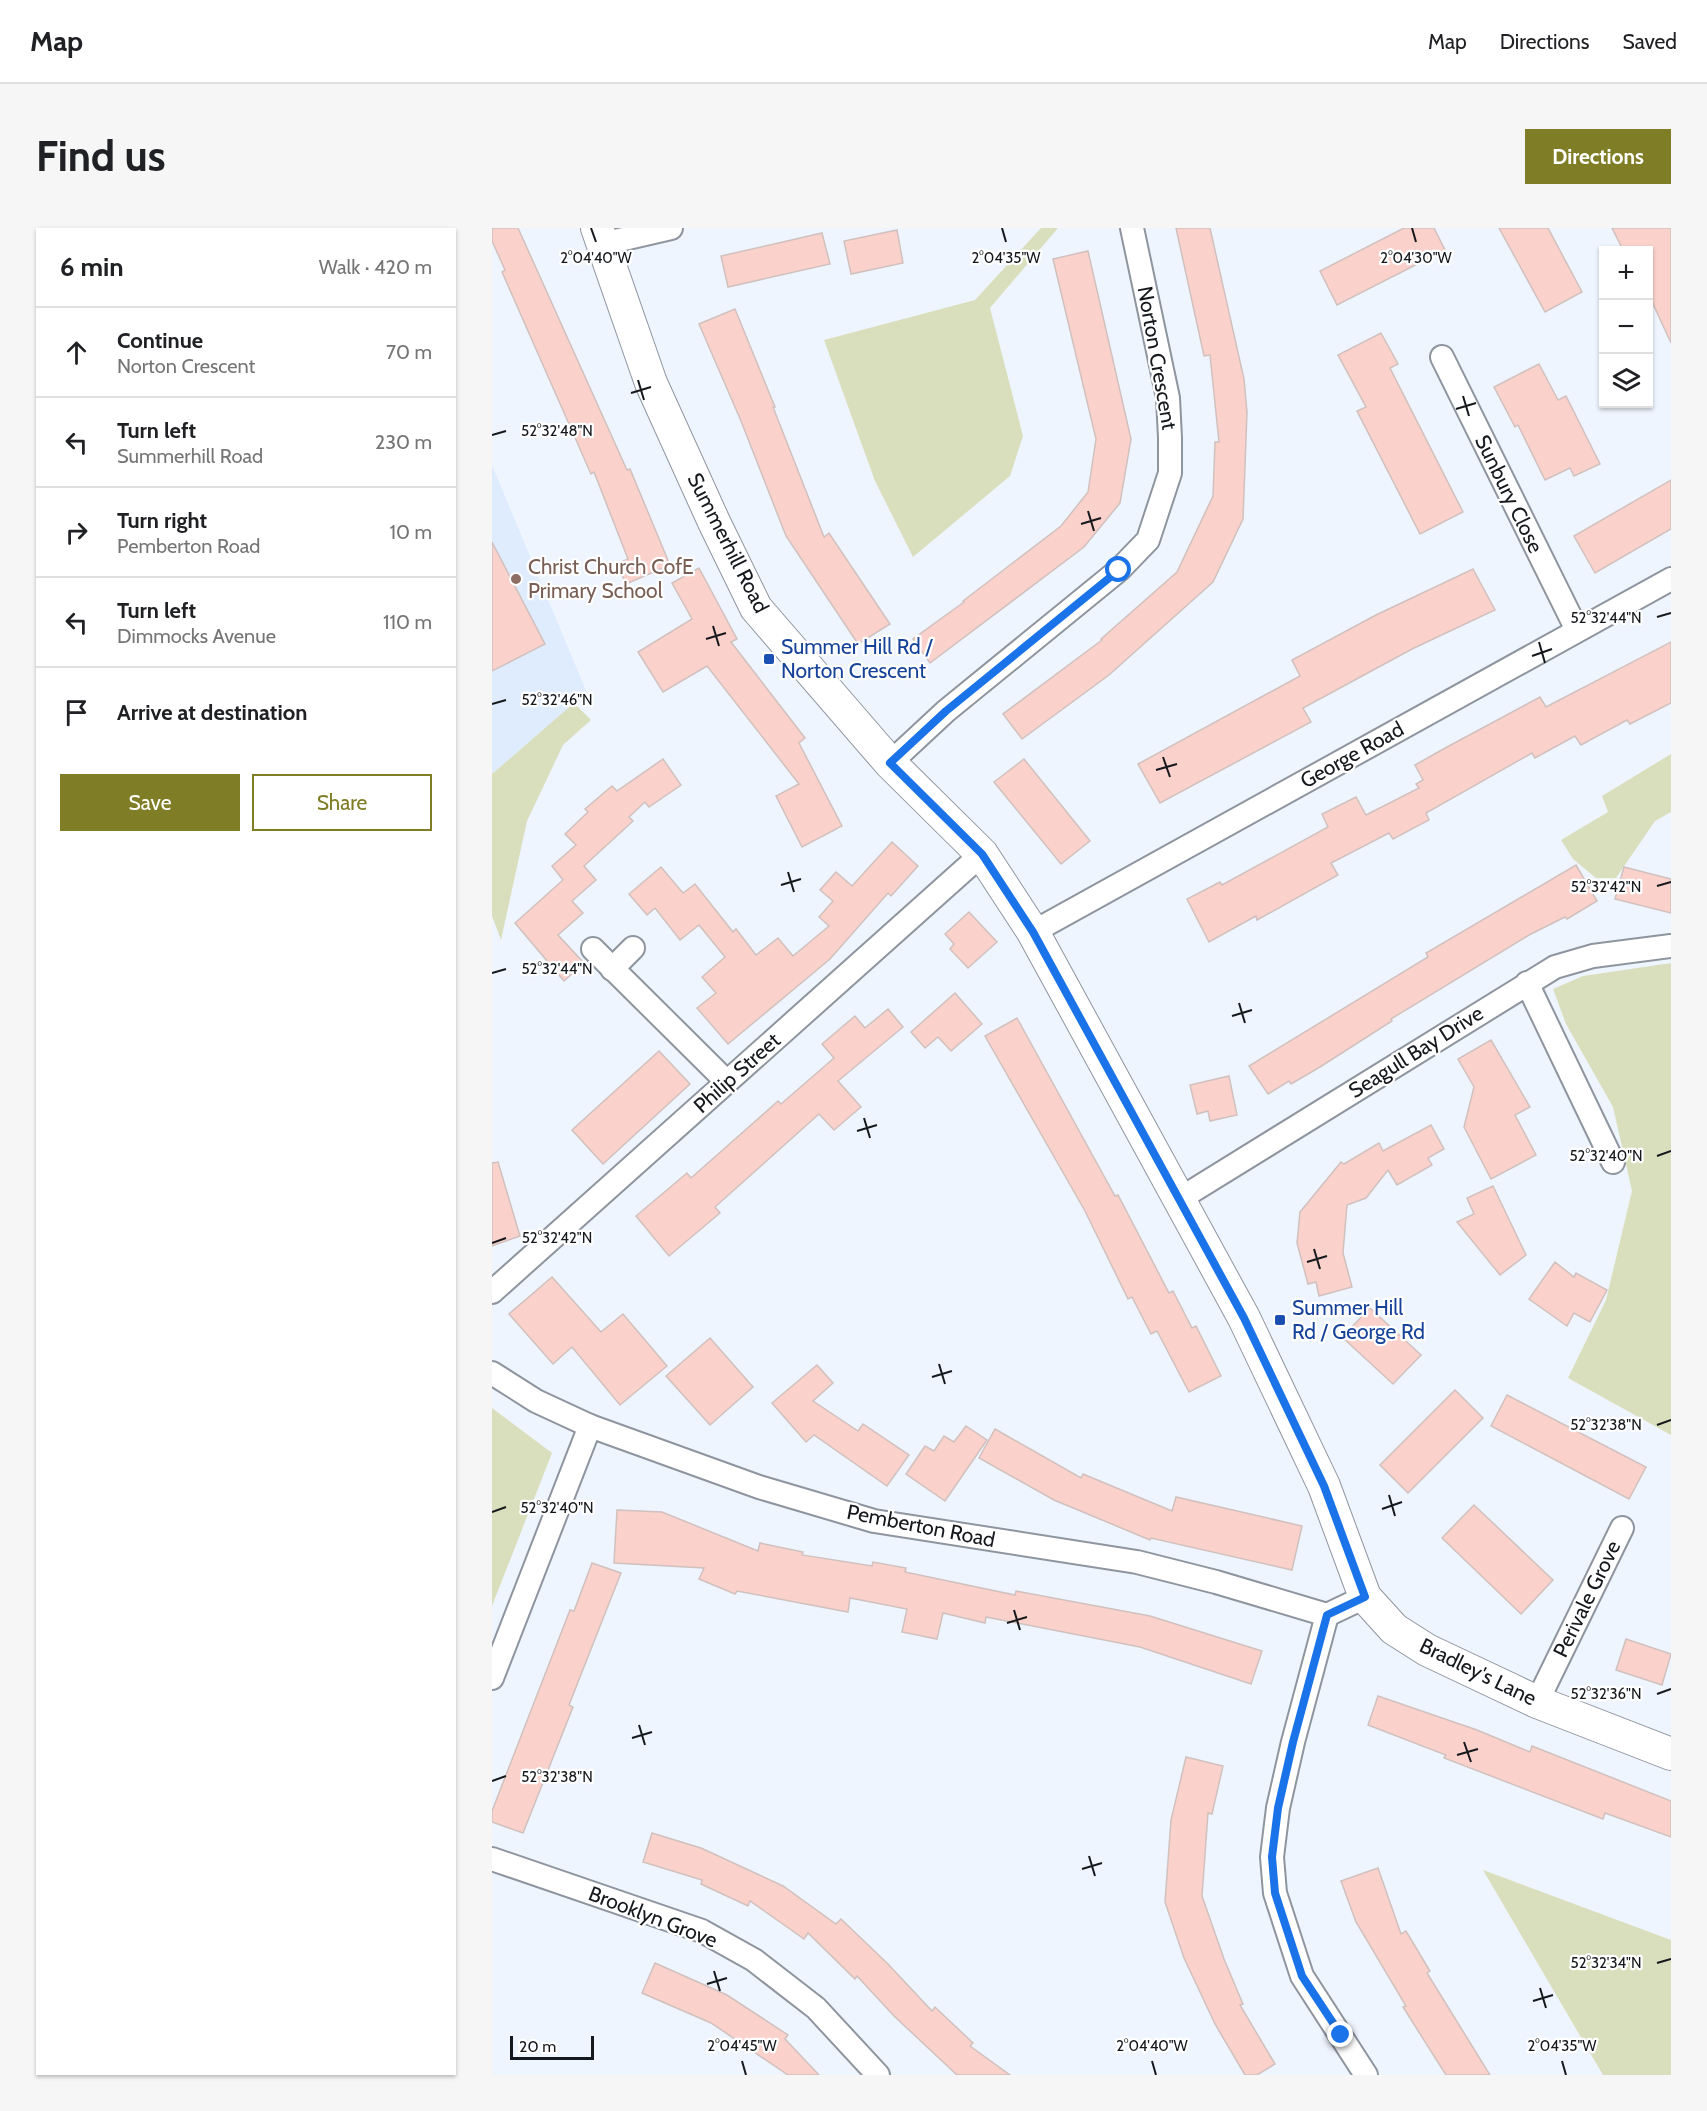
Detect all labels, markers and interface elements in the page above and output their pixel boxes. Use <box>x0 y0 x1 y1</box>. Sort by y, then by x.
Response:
text: Map <box>30 24 83 58</box>
text: Map <box>1428 29 1467 54</box>
text: Directions <box>1500 29 1589 54</box>
text: Saved <box>1622 29 1677 54</box>
button: Directions <box>1525 129 1671 184</box>
text: Find us <box>36 130 165 182</box>
map controls <box>1599 246 1653 408</box>
button: + <box>1599 246 1653 300</box>
text: 2°04'40"W <box>560 249 633 267</box>
text: 2°04'35"W <box>971 249 1041 267</box>
text: 2°04'30"W <box>1380 249 1452 267</box>
text: 6 min <box>60 251 124 283</box>
text: Walk · 420 m <box>319 255 432 279</box>
street label: Norton Crescent <box>1133 284 1182 432</box>
button: − <box>1599 300 1653 354</box>
text: Continue <box>117 327 203 354</box>
icon: ahead <box>60 336 93 369</box>
text: 70 m <box>386 340 432 364</box>
text: Norton Crescent <box>117 354 255 378</box>
button: layers <box>1599 354 1653 408</box>
text: Turn left <box>117 417 196 444</box>
text: 52°32'48"N <box>521 422 593 440</box>
icon: left <box>60 426 93 459</box>
text: 230 m <box>375 430 432 454</box>
street label: Sunbury Close <box>1470 431 1549 557</box>
text: Summerhill Road <box>117 444 263 468</box>
street label: Summerhill Road <box>682 469 774 617</box>
text: Turn right <box>117 507 207 534</box>
icon: right <box>60 516 93 549</box>
text: 10 m <box>389 520 432 544</box>
text: Pemberton Road <box>117 534 260 558</box>
place label: Christ Church CofE Primary School <box>528 554 694 603</box>
route start <box>1105 556 1131 582</box>
marker: Christ Church CofE Primary School <box>509 572 523 586</box>
text: Turn left <box>117 597 196 624</box>
icon: left <box>60 606 93 639</box>
text: 52°32'44"N <box>1570 609 1642 627</box>
text: 110 m <box>383 610 432 634</box>
text: Dimmocks Avenue <box>117 624 276 648</box>
place label: Summer Hill Rd / Norton Crescent <box>781 634 933 683</box>
marker: Summer Hill Rd / Norton Crescent <box>762 652 776 666</box>
text: 52°32'46"N <box>521 691 593 709</box>
icon: arrive <box>60 696 93 729</box>
text: Arrive at destination <box>117 699 307 726</box>
street label: George Road <box>1296 716 1408 793</box>
button: Save <box>60 774 240 831</box>
button: Share <box>252 774 432 831</box>
text: 52°32'42"N <box>1571 878 1641 896</box>
text: 52°32'44"N <box>521 960 593 978</box>
street label: Seagull Bay Drive <box>1344 1000 1488 1103</box>
street label: Philip Street <box>688 1027 785 1118</box>
text: 52°32'40"N <box>1569 1147 1643 1165</box>
text: 52°32'42"N <box>522 1229 592 1247</box>
place label: Summer Hill Rd / George Rd <box>1292 1295 1425 1344</box>
marker: Summer Hill Rd / George Rd <box>1273 1313 1287 1327</box>
text: 52°32'38"N <box>1570 1416 1642 1434</box>
text: 52°32'40"N <box>520 1499 594 1517</box>
street label: Pemberton Road <box>845 1499 997 1552</box>
street label: Perivale Grove <box>1548 1536 1626 1661</box>
street label: Bradley's Lane <box>1416 1633 1541 1711</box>
text: 52°32'36"N <box>1571 1685 1641 1703</box>
text: 52°32'38"N <box>521 1768 593 1786</box>
street label: Brooklyn Grove <box>585 1881 721 1953</box>
text: 52°32'34"N <box>1571 1954 1641 1972</box>
route end <box>1327 2021 1353 2047</box>
scale bar <box>510 2033 594 2060</box>
text: 20 m <box>519 2037 556 2056</box>
text: 2°04'45"W <box>707 2037 777 2055</box>
text: 2°04'40"W <box>1116 2037 1189 2055</box>
text: 2°04'35"W <box>1527 2037 1597 2055</box>

